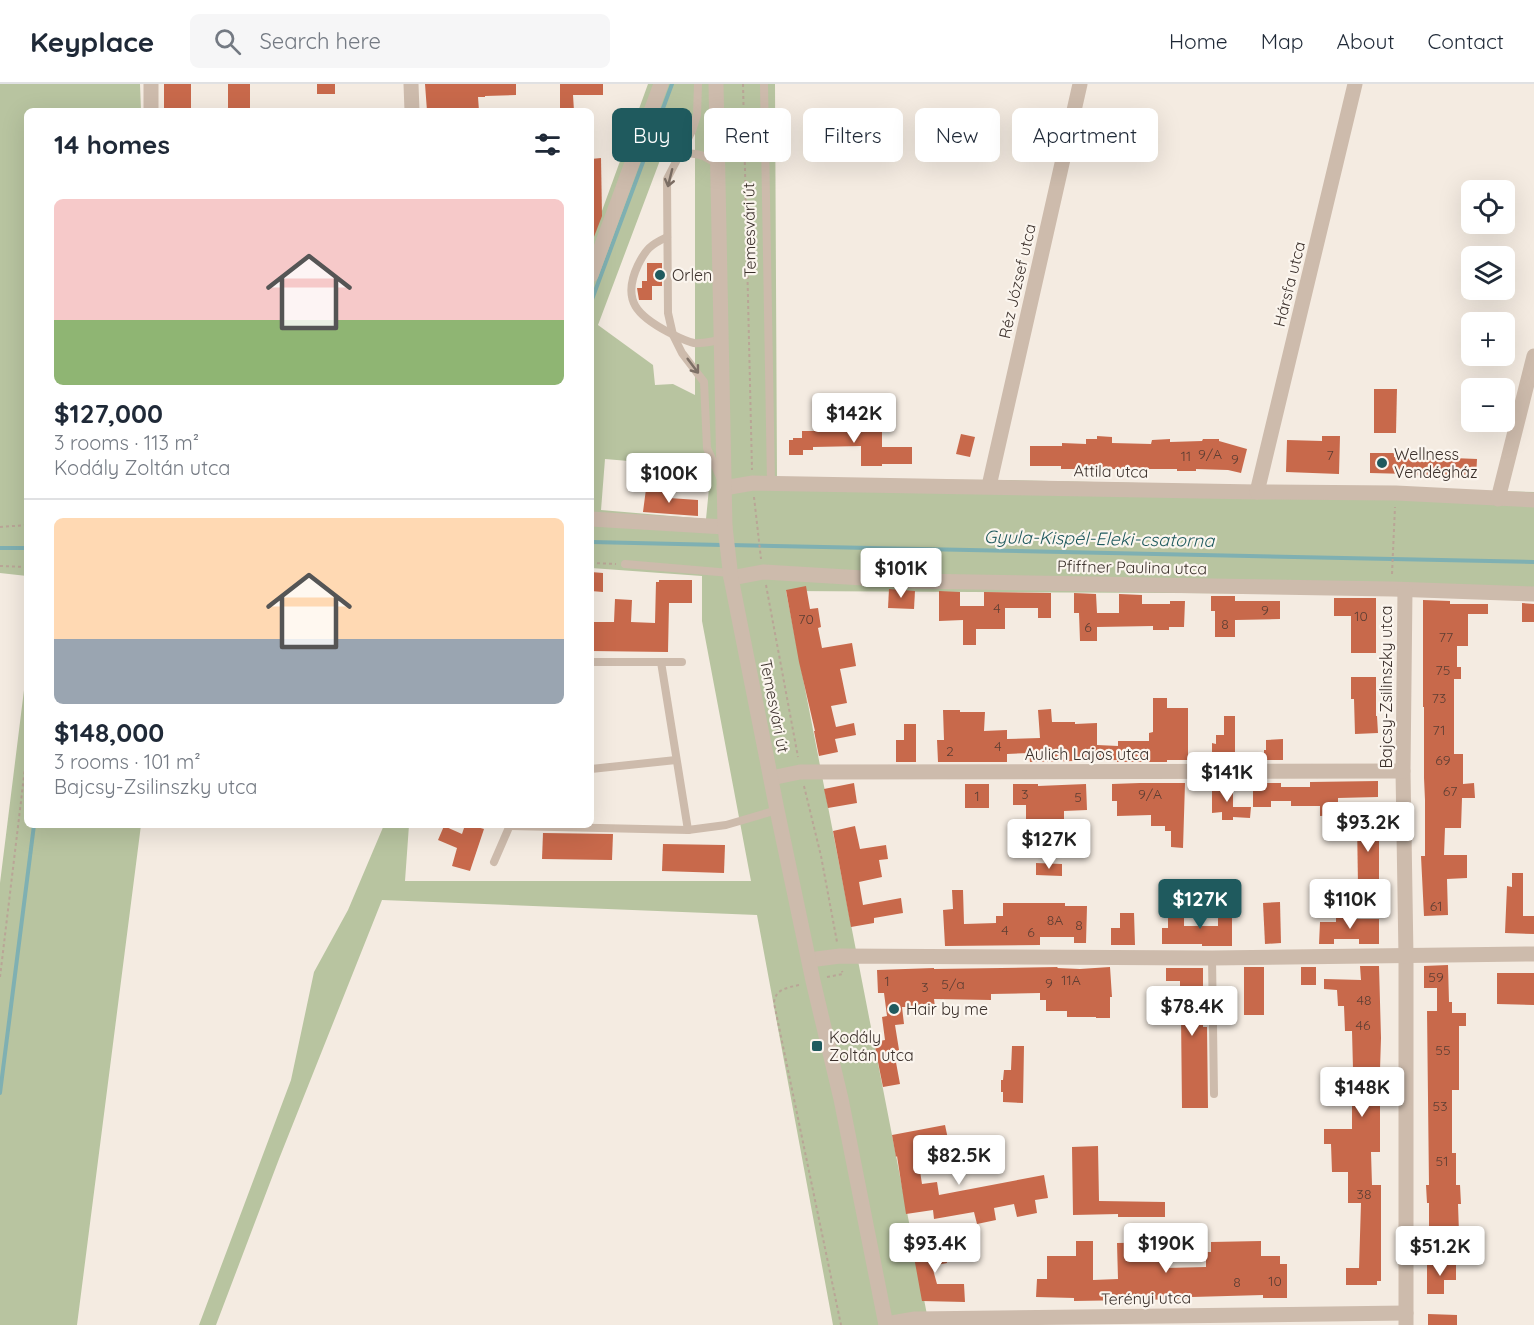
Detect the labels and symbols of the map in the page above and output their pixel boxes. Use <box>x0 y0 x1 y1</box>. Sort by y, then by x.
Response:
one-way arrow <box>663 168 675 187</box>
street label: Temesvári út <box>738 183 760 277</box>
street label: Réz József utca <box>994 222 1040 340</box>
street label: Hársfa utca <box>1269 239 1309 329</box>
place label: Orlen <box>672 265 712 285</box>
marker: Orlen <box>653 268 667 282</box>
one-way arrow <box>686 358 699 374</box>
pin: $142K <box>812 393 896 444</box>
place label: Wellness Vendégház <box>1394 444 1478 482</box>
house number: 9/A <box>1198 445 1222 463</box>
house number: 7 <box>1326 446 1334 464</box>
house number: 11 <box>1181 447 1191 465</box>
house number: 9 <box>1231 450 1239 468</box>
pin: $100K <box>627 453 711 504</box>
marker: Wellness Vendégház <box>1375 456 1389 470</box>
street label: Attila utca <box>1073 460 1149 482</box>
water label: Gyula-Kispél-Eleki-csatorna <box>984 525 1216 552</box>
pin: $101K <box>859 548 943 599</box>
street label: Pfiffner Paulina utca <box>1057 556 1207 578</box>
house number: 4 <box>993 599 1001 617</box>
house number: 9 <box>1261 601 1269 619</box>
street label: Bajcsy-Zsilinszky utca <box>1376 606 1396 768</box>
house number: 10 <box>1354 607 1368 625</box>
house number: 70 <box>798 610 814 628</box>
house number: 8 <box>1221 615 1229 633</box>
house number: 6 <box>1084 618 1092 636</box>
house number: 77 <box>1439 628 1453 646</box>
street label: Temesvári út <box>756 658 794 754</box>
house number: 75 <box>1436 661 1450 679</box>
house number: 73 <box>1432 689 1446 707</box>
house number: 71 <box>1432 721 1446 739</box>
house number: 4 <box>994 737 1002 755</box>
house number: 2 <box>946 742 954 760</box>
street label: Aulich Lajos utca <box>1025 744 1149 764</box>
house number: 69 <box>1435 751 1451 769</box>
pin: $141K <box>1185 752 1269 803</box>
house number: 67 <box>1443 782 1457 800</box>
house number: 3 <box>1021 785 1029 803</box>
house number: 9/A <box>1138 785 1162 803</box>
house number: 1 <box>974 787 980 805</box>
house number: 5 <box>1074 788 1082 806</box>
pin: $93.2K <box>1319 802 1417 853</box>
pin: $127K <box>1007 819 1091 870</box>
pin: $127K <box>1158 879 1242 930</box>
pin: $110K <box>1308 879 1392 930</box>
house number: 61 <box>1430 897 1442 915</box>
house number: 8A <box>1047 911 1063 929</box>
house number: 8 <box>1075 916 1083 934</box>
house number: 4 <box>1001 921 1009 939</box>
house number: 6 <box>1027 923 1035 941</box>
house number: 59 <box>1428 968 1444 986</box>
house number: 11A <box>1061 971 1081 989</box>
house number: 1 <box>884 972 890 990</box>
house number: 9 <box>1045 974 1053 992</box>
house number: 5/a <box>941 975 965 993</box>
house number: 3 <box>921 978 929 996</box>
pin: $78.4K <box>1143 986 1241 1037</box>
house number: 48 <box>1357 991 1371 1009</box>
place label: Hair by me <box>906 999 988 1019</box>
marker: Hair by me <box>887 1002 901 1016</box>
house number: 46 <box>1356 1016 1371 1034</box>
place label: Kodály Zoltán utca <box>829 1027 914 1065</box>
marker: Kodály Zoltán utca <box>810 1039 824 1053</box>
house number: 55 <box>1435 1041 1451 1059</box>
pin: $148K <box>1320 1067 1404 1118</box>
house number: 53 <box>1433 1097 1447 1115</box>
pin: $82.5K <box>910 1135 1008 1186</box>
house number: 51 <box>1436 1152 1448 1170</box>
house number: 38 <box>1357 1185 1371 1203</box>
pin: $93.4K <box>886 1223 984 1274</box>
pin: $190K <box>1124 1223 1208 1274</box>
pin: $51.2K <box>1391 1226 1489 1277</box>
house number: 10 <box>1268 1272 1282 1290</box>
house number: 8 <box>1233 1273 1241 1291</box>
street label: Terényi utca <box>1101 1287 1191 1309</box>

